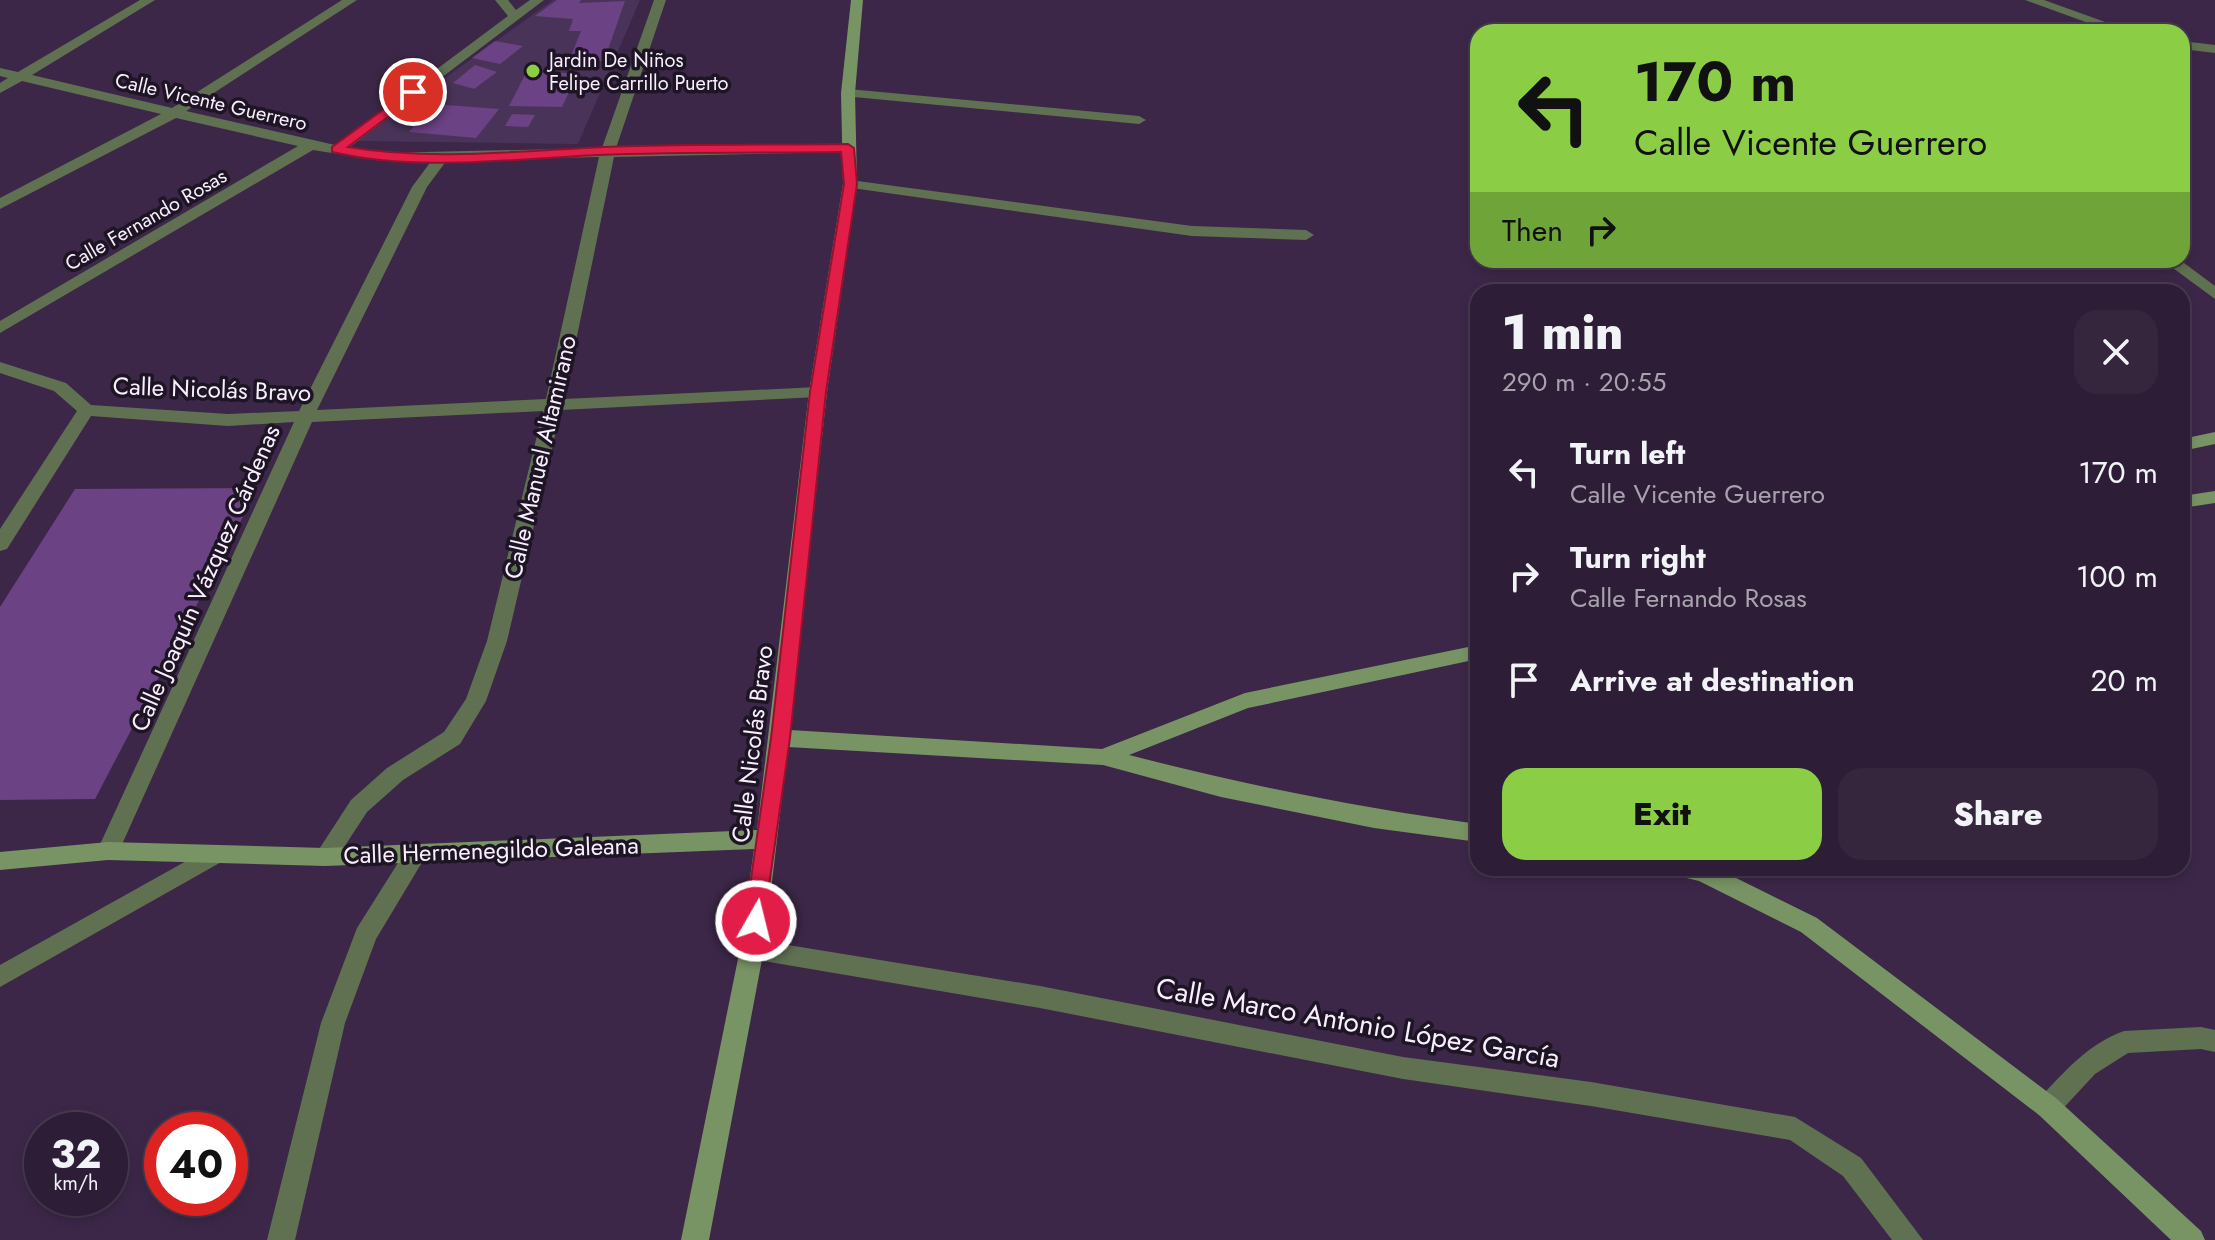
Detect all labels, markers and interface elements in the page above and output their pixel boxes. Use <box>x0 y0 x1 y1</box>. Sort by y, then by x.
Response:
text: 170 m <box>1634 41 1796 122</box>
place label: Jardin De Niños Felipe Carrillo Puerto <box>546 46 729 98</box>
icon: left <box>1502 56 1606 160</box>
pin <box>379 58 447 126</box>
marker: Jardin De Niños Felipe Carrillo Puerto <box>524 62 542 80</box>
street label: Calle Vicente Guerrero <box>112 66 310 138</box>
icon: arrive <box>391 70 435 114</box>
text: Calle Vicente Guerrero <box>1634 116 1987 168</box>
street label: Calle Fernando Rosas <box>60 162 232 278</box>
icon: right <box>1579 208 1623 252</box>
text: Then <box>1502 209 1563 252</box>
text: 1 min <box>1502 298 1623 367</box>
button: close <box>2074 310 2158 394</box>
street label: Calle Manuel Altamirano <box>495 332 585 582</box>
text: 290 m · 20:55 <box>1502 363 1666 401</box>
street label: Calle Nicolás Bravo <box>112 368 312 410</box>
street label: Calle Joaquín Vázquez Cárdenas <box>121 419 289 737</box>
text: Turn left <box>1570 432 1685 475</box>
icon: left <box>1502 450 1546 494</box>
text: 170 m <box>2078 451 2158 494</box>
text: Calle Vicente Guerrero <box>1570 475 1825 513</box>
text: Turn right <box>1570 536 1706 579</box>
icon: right <box>1502 554 1546 598</box>
text: 100 m <box>2076 555 2158 598</box>
text: Calle Fernando Rosas <box>1570 579 1807 617</box>
street label: Calle Nicolás Bravo <box>723 643 781 845</box>
icon: arrive <box>1502 658 1546 702</box>
text: Arrive at destination <box>1570 659 1855 702</box>
text: 20 m <box>2091 659 2158 702</box>
button: Exit <box>1502 768 1822 860</box>
button: Share <box>1838 768 2158 860</box>
street label: Calle Hermenegildo Galeana <box>343 827 639 873</box>
position arrow <box>714 879 798 963</box>
street label: Calle Marco Antonio López García <box>1153 967 1563 1079</box>
speed limit sign: 40 <box>144 1112 248 1216</box>
text: 32 <box>50 1125 102 1183</box>
text: km/h <box>53 1169 99 1198</box>

